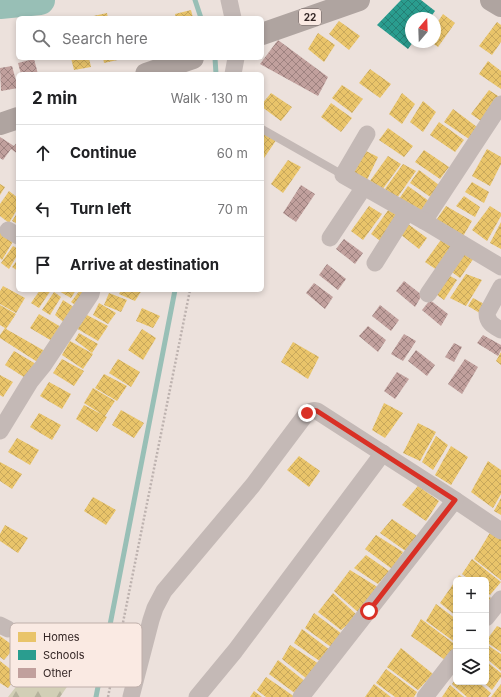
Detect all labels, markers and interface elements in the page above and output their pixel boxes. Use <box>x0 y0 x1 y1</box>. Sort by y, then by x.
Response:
road number: 22 <box>299 9 321 25</box>
north arrow <box>405 12 441 48</box>
search box <box>16 16 264 60</box>
icon: search <box>30 27 52 49</box>
text: Search here <box>62 29 148 48</box>
text: 2 min <box>32 88 77 108</box>
text: Walk · 130 m <box>171 90 248 106</box>
icon: ahead <box>32 142 54 164</box>
text: Continue <box>70 143 137 162</box>
text: 60 m <box>217 145 248 161</box>
icon: left <box>32 198 54 220</box>
text: Turn left <box>70 199 131 218</box>
text: 70 m <box>218 201 248 217</box>
icon: arrive <box>32 254 54 276</box>
text: Arrive at destination <box>70 255 219 274</box>
route end <box>298 404 316 422</box>
map controls <box>453 577 489 685</box>
button: + <box>453 577 489 613</box>
route start <box>360 602 378 620</box>
button: − <box>453 613 489 649</box>
legend <box>10 623 142 687</box>
text: Homes <box>43 630 80 644</box>
text: Schools <box>43 648 85 662</box>
button: layers <box>453 649 489 685</box>
text: Other <box>43 666 72 680</box>

